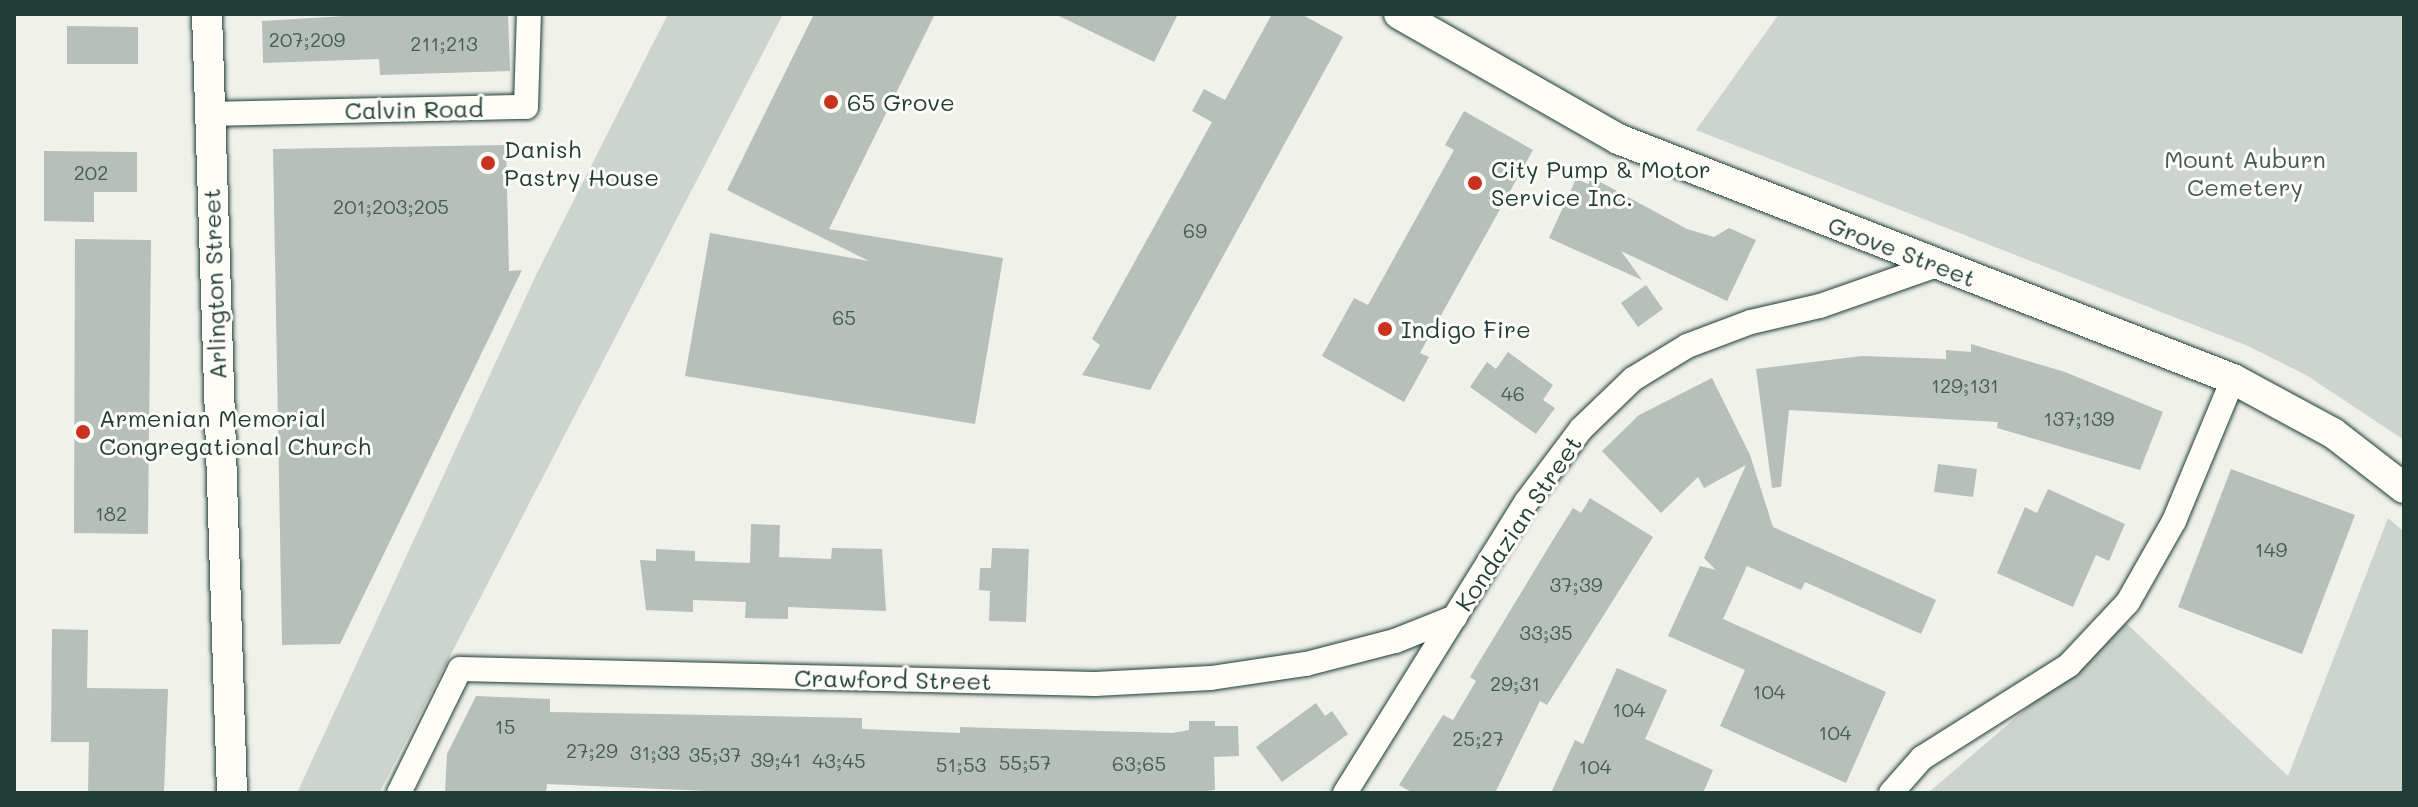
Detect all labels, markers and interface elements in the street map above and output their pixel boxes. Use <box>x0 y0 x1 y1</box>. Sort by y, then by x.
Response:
house number: 207;209 <box>269 27 345 51</box>
house number: 211;213 <box>410 31 478 55</box>
place label: 65 Grove <box>847 88 955 116</box>
street label: Calvin Road <box>344 93 484 125</box>
marker: 65 Grove <box>822 93 840 111</box>
place label: Danish Pastry House <box>504 135 659 191</box>
park label: Mount Auburn Cemetery <box>2164 145 2326 201</box>
marker: Danish Pastry House <box>479 154 497 172</box>
place label: City Pump & Motor Service Inc. <box>1491 155 1711 211</box>
house number: 202 <box>74 160 108 184</box>
marker: City Pump & Motor Service Inc. <box>1466 174 1484 192</box>
street label: Arlington Street <box>196 188 232 380</box>
house number: 201;203;205 <box>333 194 449 218</box>
street label: Grove Street <box>1824 210 1980 292</box>
house number: 69 <box>1183 218 1207 242</box>
house number: 65 <box>832 305 856 329</box>
place label: Indigo Fire <box>1401 315 1531 343</box>
marker: Indigo Fire <box>1376 320 1394 338</box>
house number: 129;131 <box>1931 373 1999 397</box>
house number: 46 <box>1501 381 1525 405</box>
place label: Armenian Memorial Congregational Church <box>99 404 371 460</box>
house number: 137;139 <box>2044 406 2114 430</box>
marker: Armenian Memorial Congregational Church <box>74 423 92 441</box>
street label: Kondazian Street <box>1449 430 1587 616</box>
house number: 182 <box>95 501 127 525</box>
house number: 149 <box>2255 537 2287 561</box>
house number: 37;39 <box>1550 572 1602 596</box>
house number: 33;35 <box>1519 620 1573 644</box>
street label: Crawford Street <box>794 663 992 695</box>
house number: 29;31 <box>1490 671 1540 695</box>
house number: 104 <box>1752 679 1786 703</box>
house number: 104 <box>1612 697 1646 721</box>
house number: 15 <box>495 714 515 738</box>
house number: 104 <box>1818 720 1852 744</box>
house number: 25;27 <box>1452 726 1504 750</box>
house number: 27;29 <box>566 738 618 762</box>
house number: 31;33 <box>630 740 680 764</box>
house number: 35;37 <box>689 742 741 766</box>
house number: 39;41 <box>751 747 801 771</box>
house number: 43;45 <box>812 748 866 772</box>
house number: 55;57 <box>999 750 1051 774</box>
house number: 63;65 <box>1112 751 1166 775</box>
house number: 51;53 <box>936 752 986 776</box>
house number: 104 <box>1578 754 1612 778</box>

